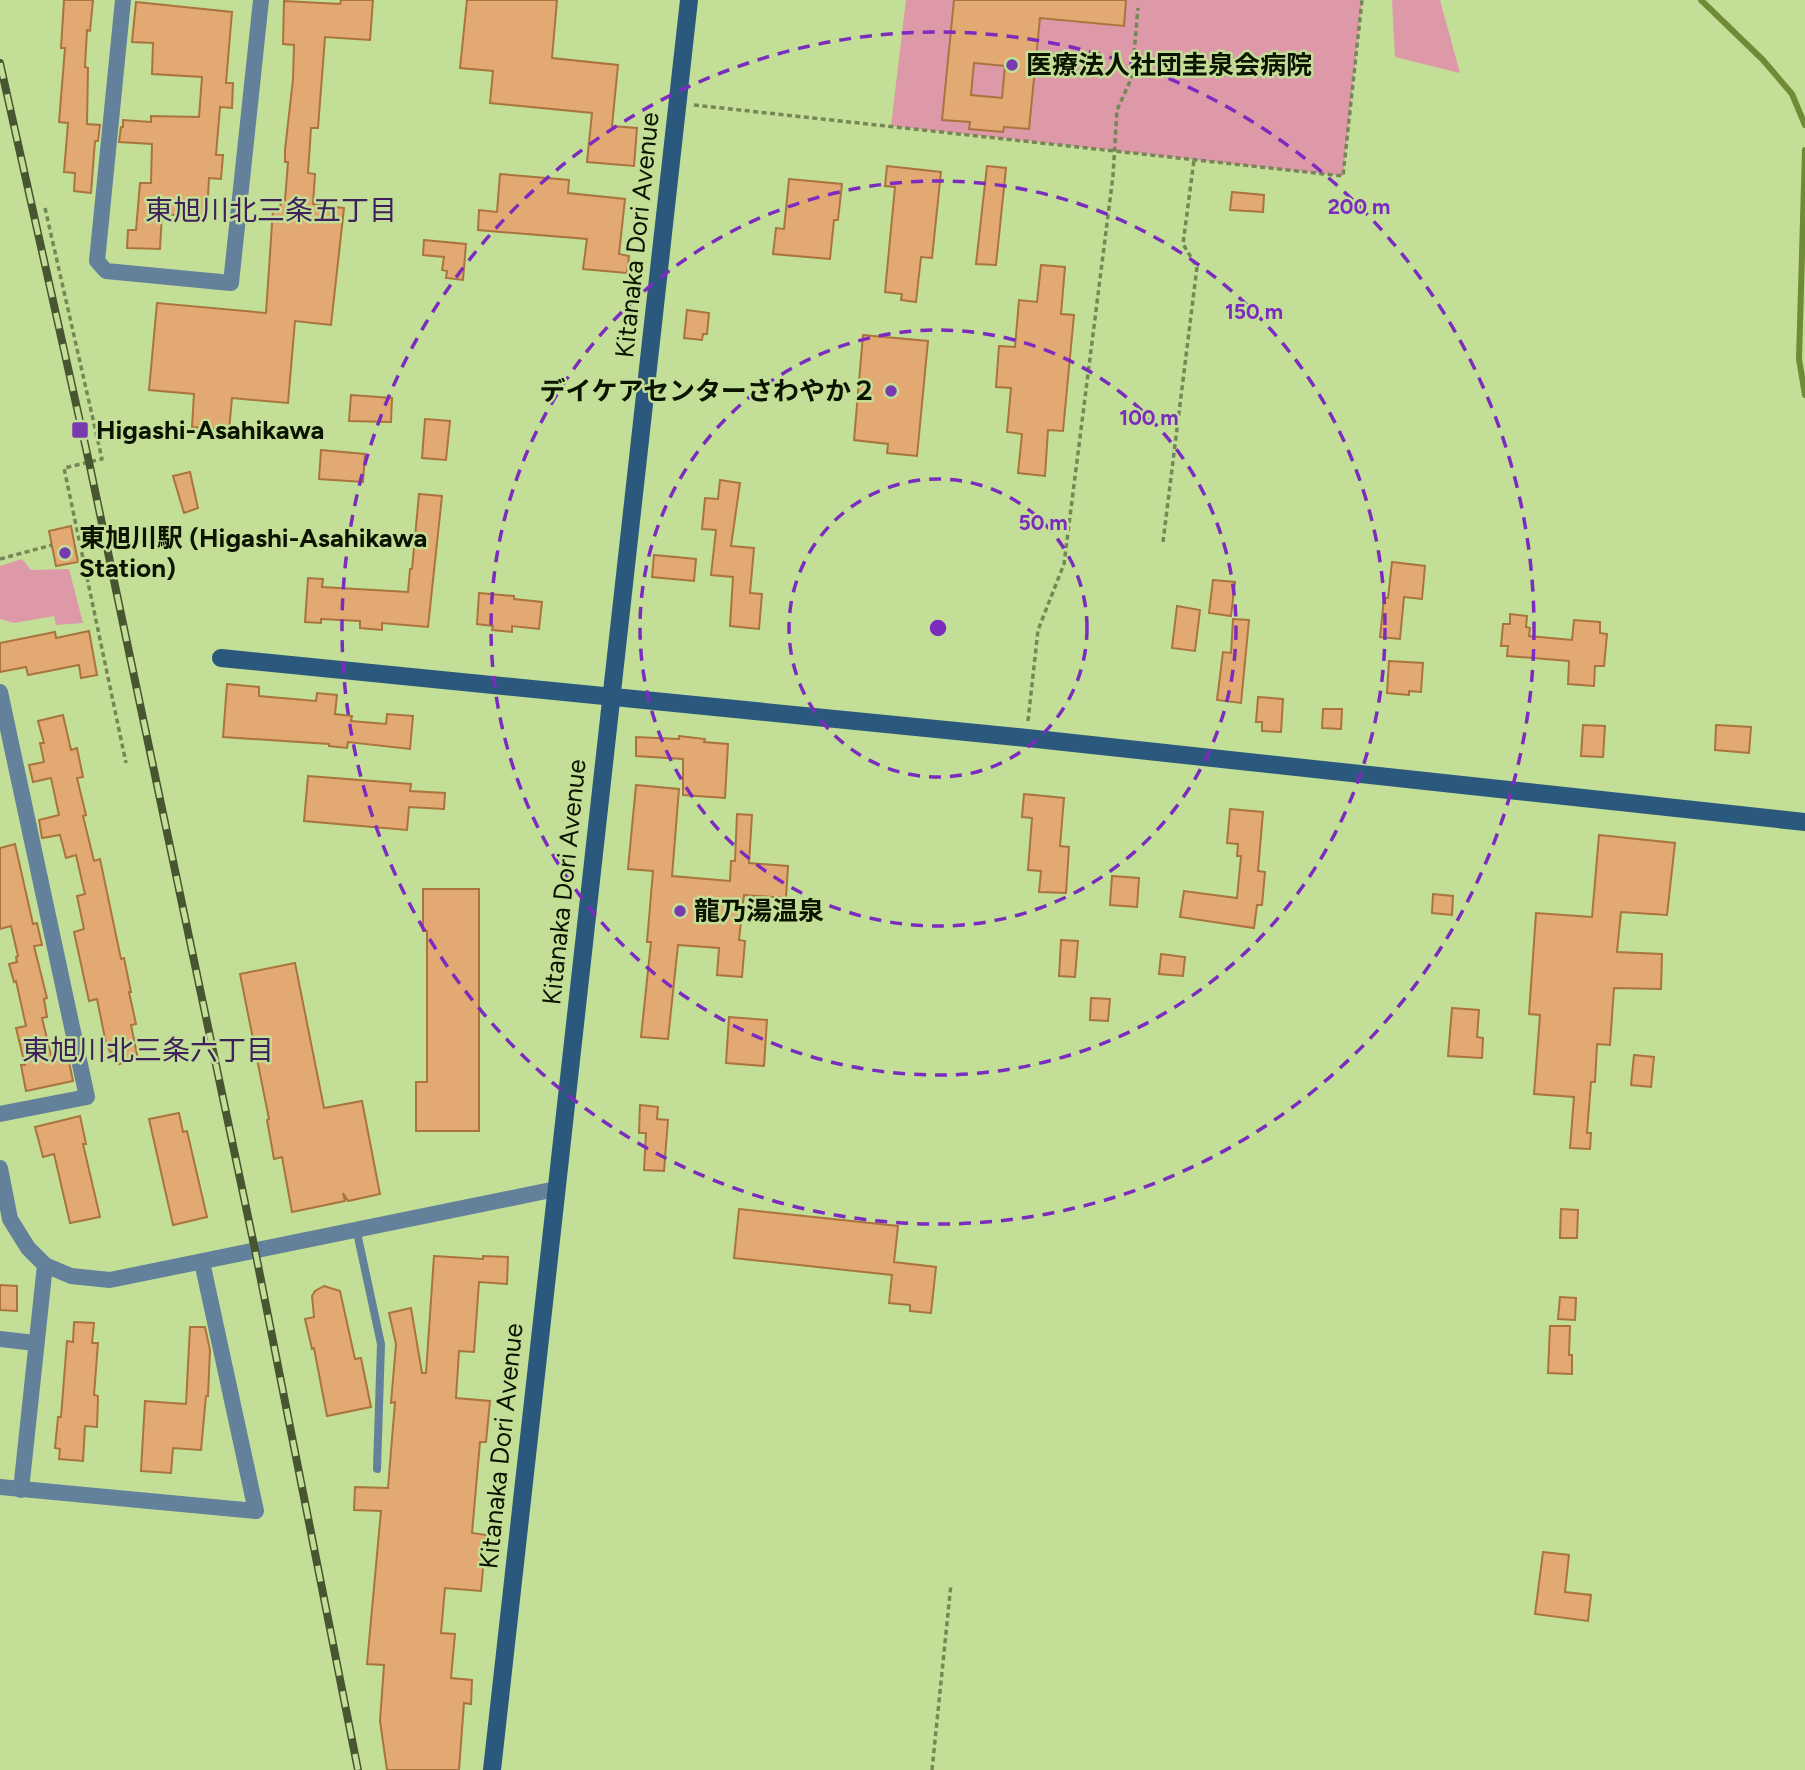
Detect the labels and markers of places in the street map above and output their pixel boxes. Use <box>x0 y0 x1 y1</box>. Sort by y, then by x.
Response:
place label: 医療法人社団圭泉会病院 <box>1026 49 1312 81</box>
marker: 医療法人社団圭泉会病院 <box>1004 57 1020 73</box>
place label: デイケアセンターさわやか２ <box>540 375 877 407</box>
marker: デイケアセンターさわやか２ <box>883 383 899 399</box>
place label: Higashi-Asahikawa <box>96 414 324 446</box>
marker: Higashi-Asahikawa <box>70 420 90 440</box>
place label: 東旭川駅 (Higashi-Asahikawa Station) <box>79 522 427 584</box>
marker: 東旭川駅 (Higashi-Asahikawa Station) <box>57 545 73 561</box>
centre of rings <box>926 616 950 640</box>
place label: 龍乃湯温泉 <box>694 895 824 927</box>
marker: 龍乃湯温泉 <box>672 903 688 919</box>

